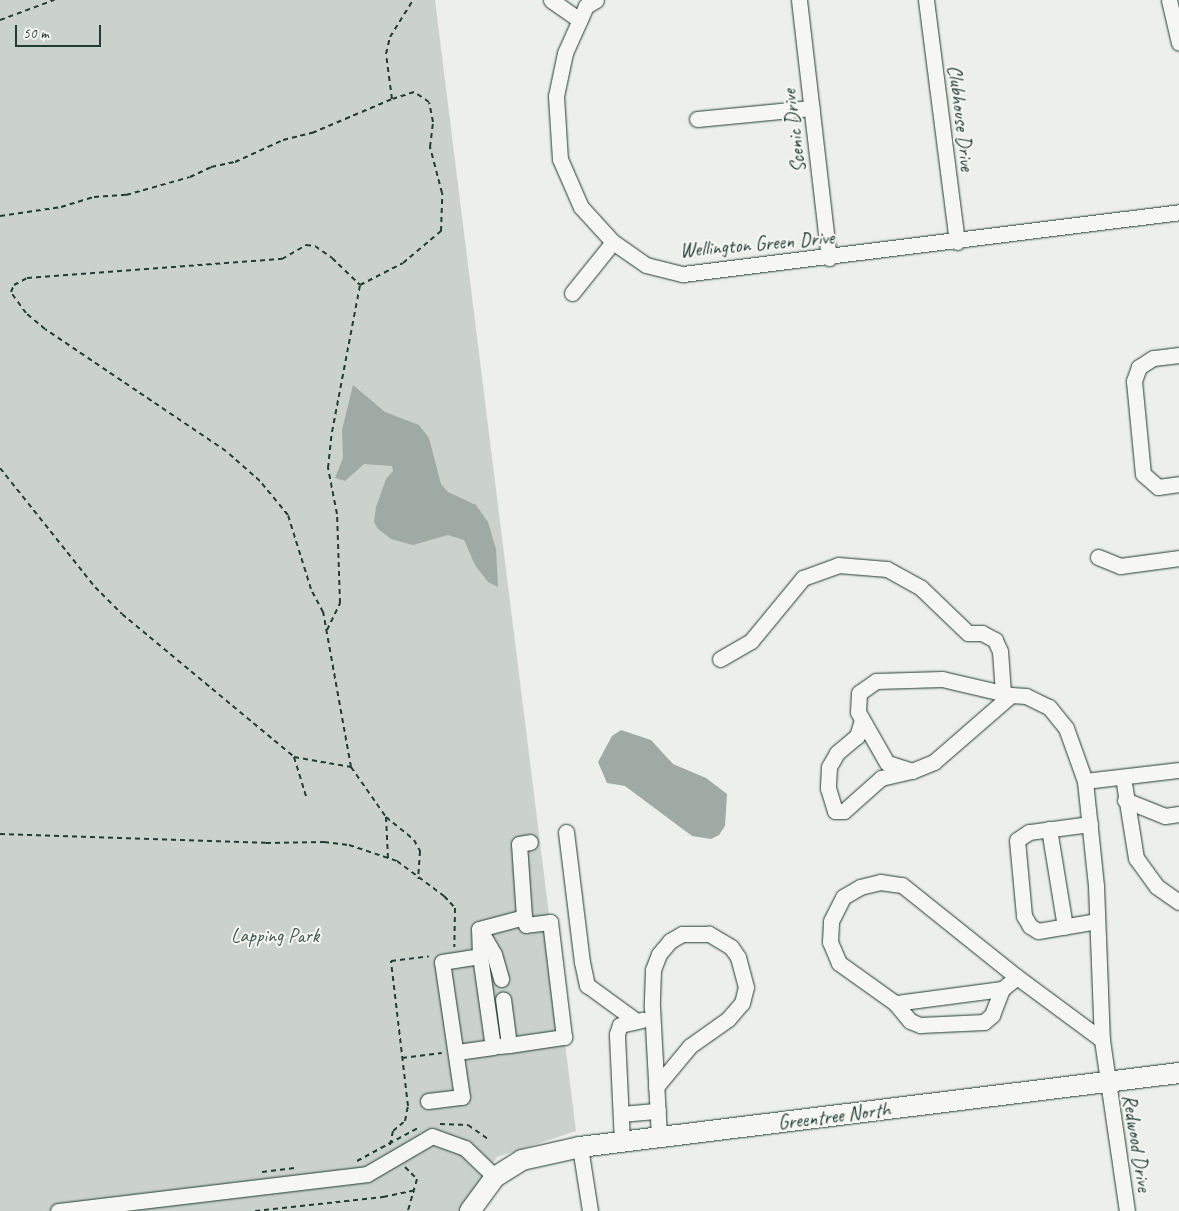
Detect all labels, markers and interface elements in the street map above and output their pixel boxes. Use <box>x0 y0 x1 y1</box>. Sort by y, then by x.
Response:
scale bar <box>18 15 104 47</box>
text: 50 m <box>23 24 49 43</box>
street label: Clubhouse Drive <box>943 64 979 172</box>
street label: Scenic Drive <box>777 88 811 174</box>
street label: Wellington Green Drive <box>679 225 835 263</box>
park label: Lapping Park <box>231 923 319 947</box>
street label: Redwood Drive <box>1117 1093 1157 1193</box>
street label: Greentree North <box>777 1097 891 1135</box>

